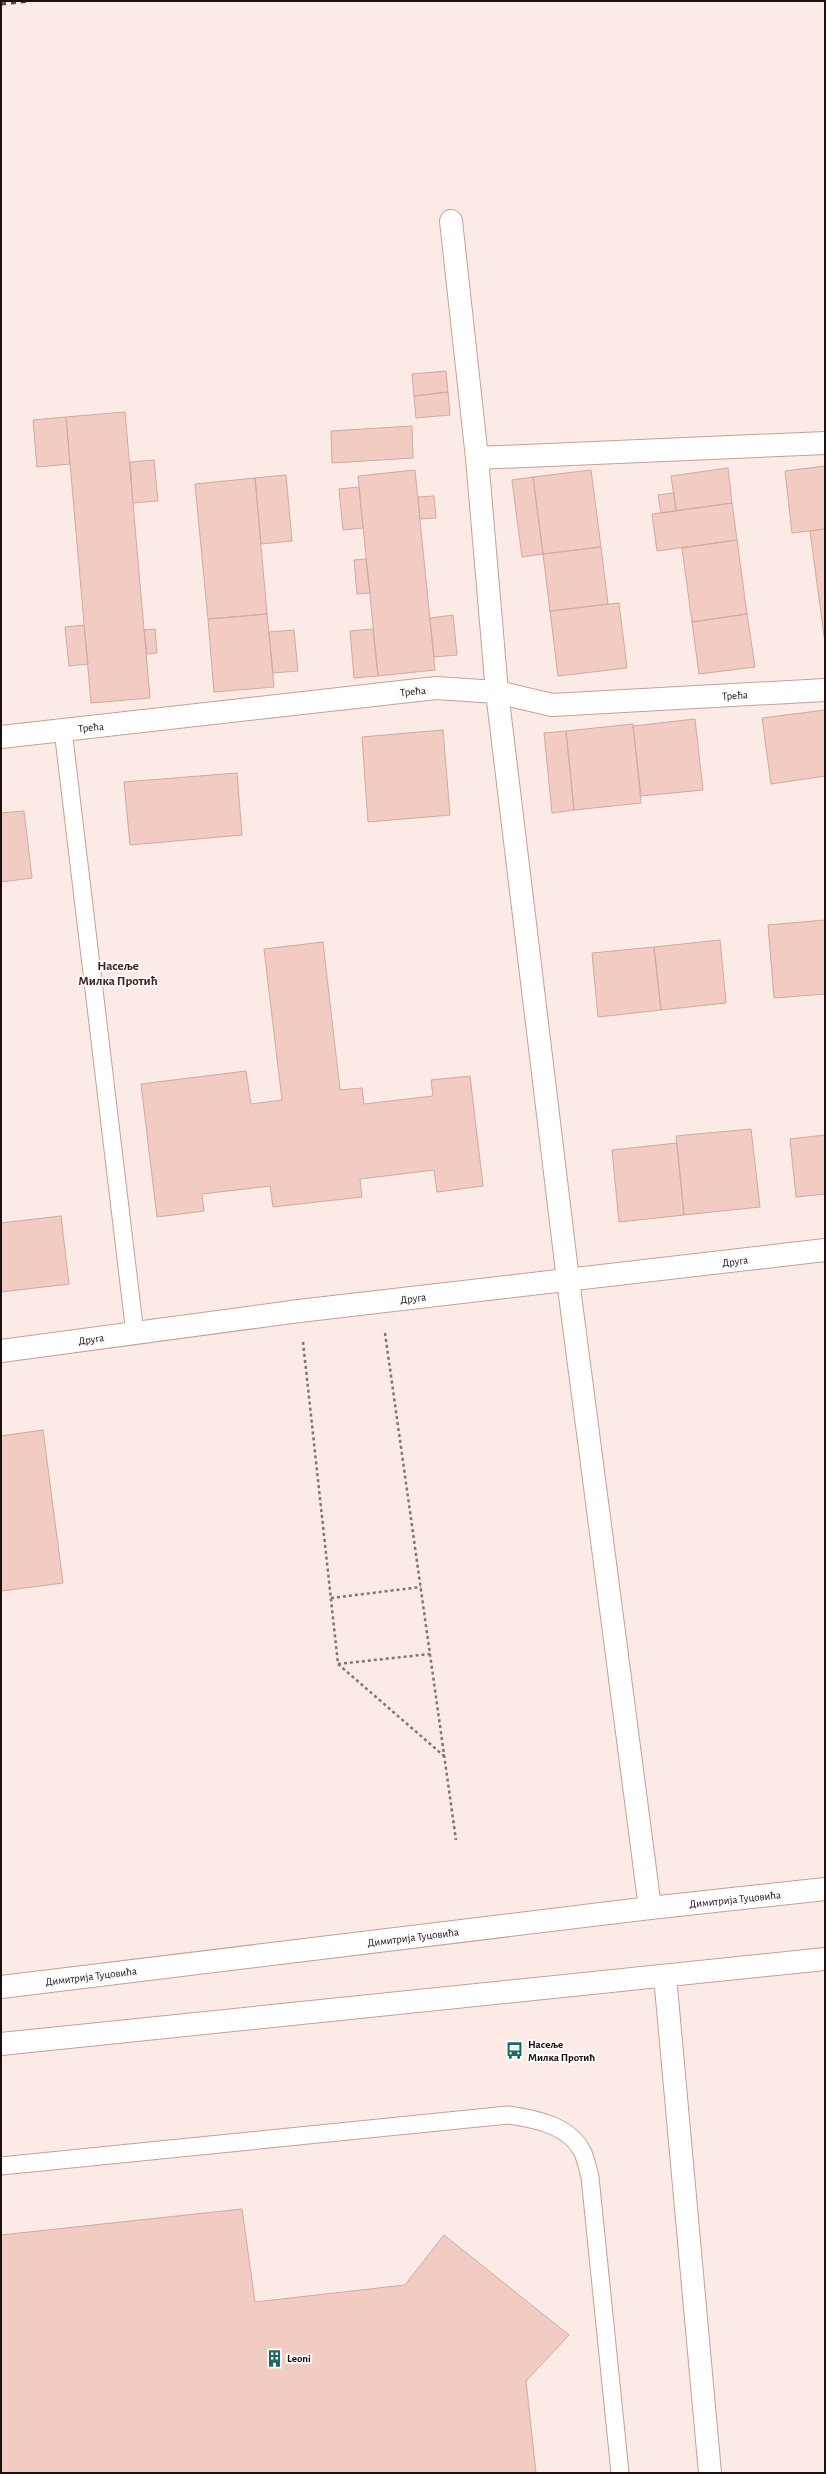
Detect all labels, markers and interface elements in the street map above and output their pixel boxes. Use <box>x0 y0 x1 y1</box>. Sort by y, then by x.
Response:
street label: Трећа <box>400 685 426 698</box>
street label: Трећа <box>722 689 748 702</box>
street label: Трећа <box>78 721 104 734</box>
district label: Насеље Милка Протић <box>78 960 158 988</box>
street label: Друга <box>721 1254 749 1269</box>
street label: Друга <box>399 1291 427 1306</box>
street label: Друга <box>77 1332 105 1347</box>
street label: Димитрија Туцовића <box>689 1889 781 1910</box>
street label: Димитрија Туцовића <box>367 1926 459 1949</box>
street label: Димитрија Туцовића <box>45 1965 137 1988</box>
place label: Насеље Милка Протић <box>528 2039 595 2063</box>
bus stop icon: Насеље Милка Протић <box>505 2040 525 2060</box>
building icon: Leoni <box>264 2348 284 2368</box>
place label: Leoni <box>287 2353 311 2364</box>

